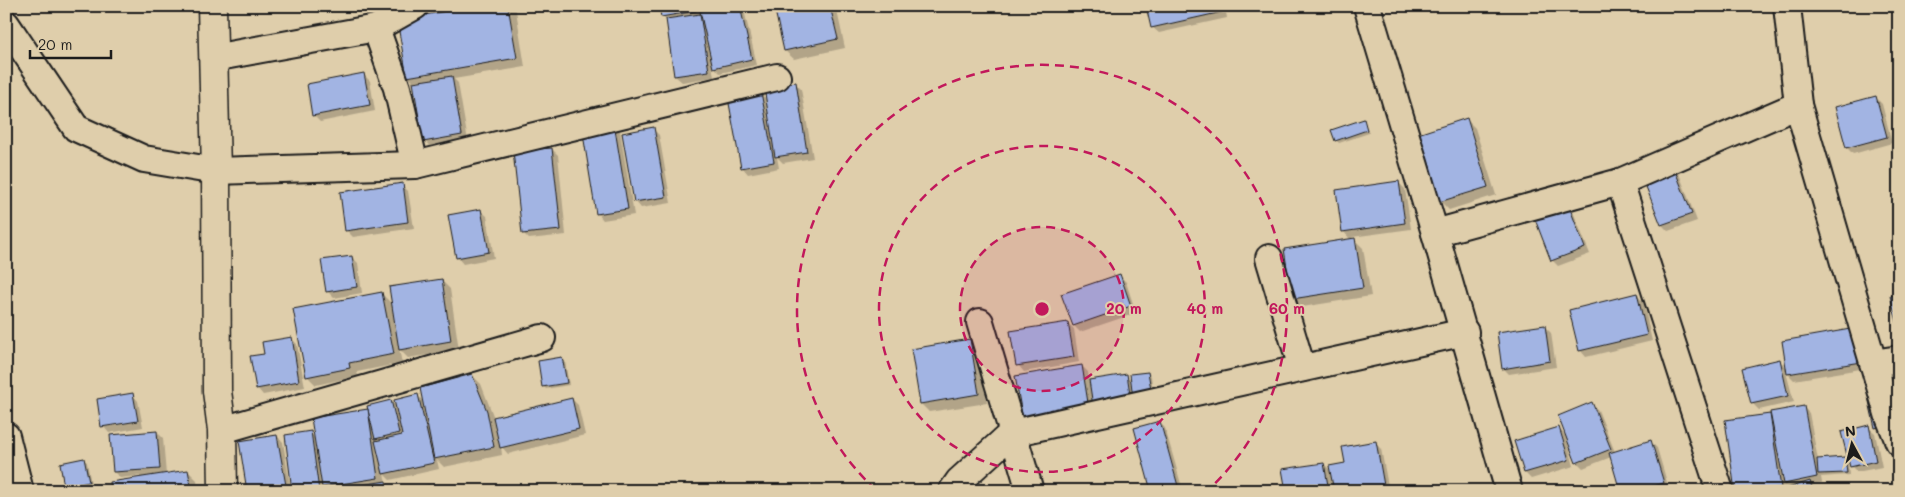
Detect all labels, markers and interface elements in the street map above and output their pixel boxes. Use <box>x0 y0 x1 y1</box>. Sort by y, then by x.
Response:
scale bar <box>30 28 111 60</box>
text: 20 m <box>38 34 72 54</box>
text: 20 m <box>1106 298 1142 318</box>
text: 40 m <box>1187 298 1223 318</box>
text: 60 m <box>1269 298 1305 318</box>
centre of rings <box>1033 300 1051 318</box>
north arrow <box>1828 420 1878 470</box>
text: N <box>1844 421 1857 441</box>

